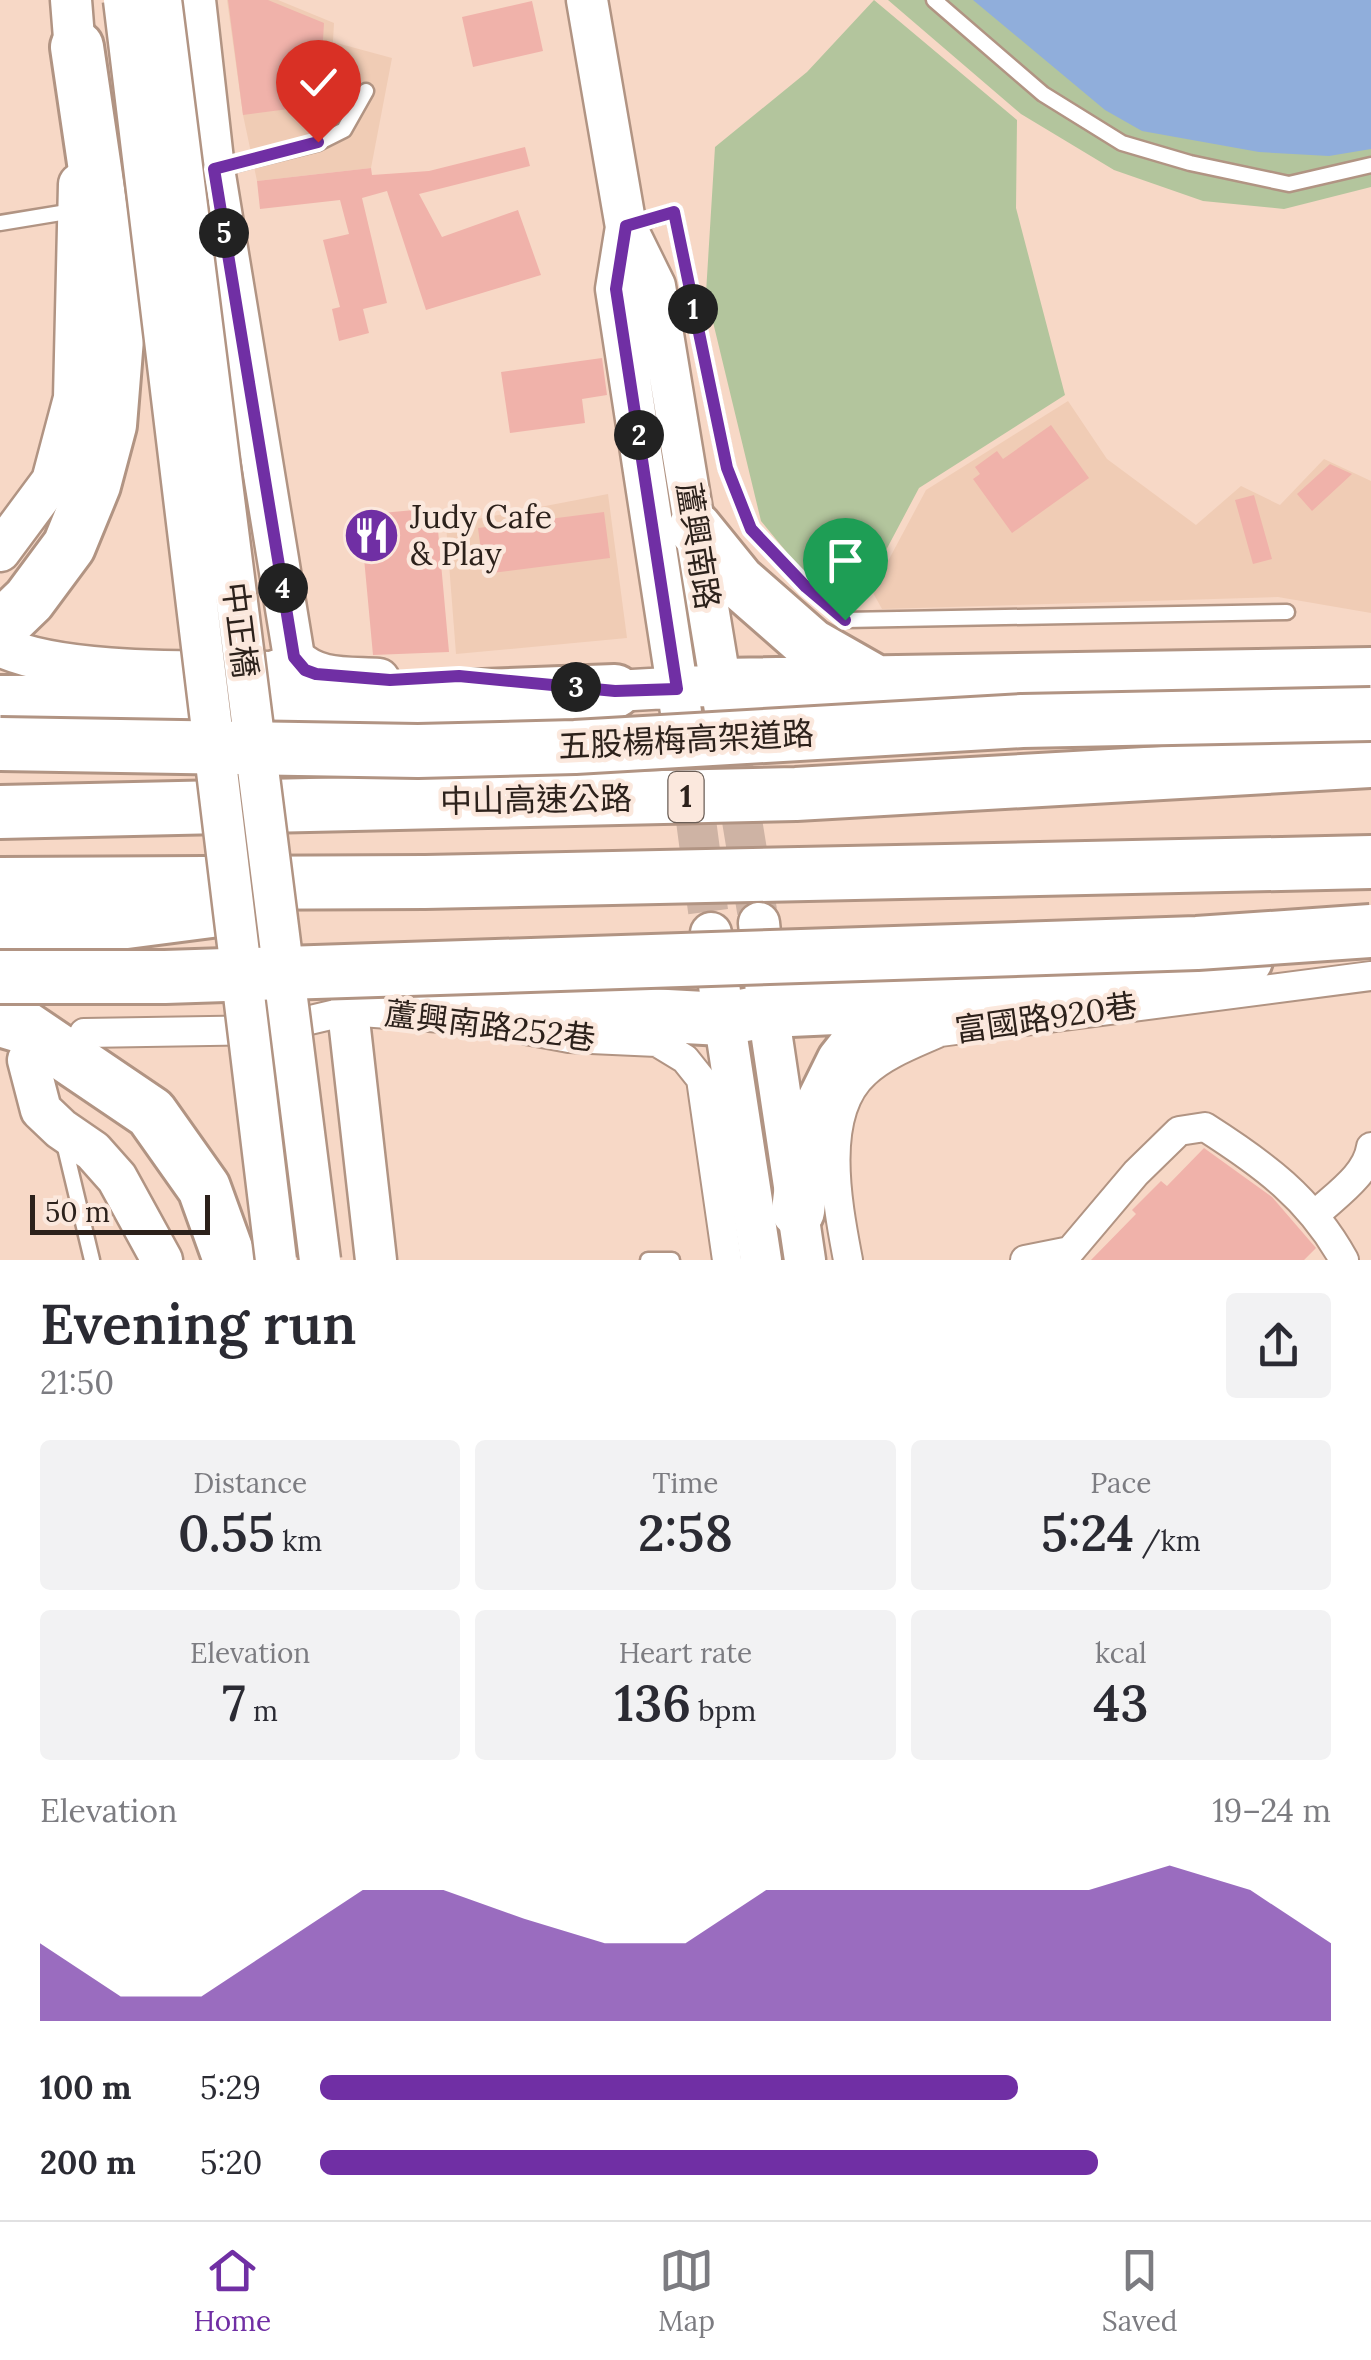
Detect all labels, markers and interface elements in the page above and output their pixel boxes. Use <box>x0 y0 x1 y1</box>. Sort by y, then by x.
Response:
pin <box>276 40 361 143</box>
icon: check <box>291 55 346 110</box>
pin: 5 <box>199 208 249 258</box>
text: 5 <box>216 215 232 251</box>
pin: 1 <box>668 284 718 334</box>
text: 1 <box>687 291 699 327</box>
pin: 2 <box>614 410 664 460</box>
text: 2 <box>632 417 646 453</box>
street label: 蘆興南路 <box>668 479 729 612</box>
place label: Judy Cafe & Play <box>409 496 552 574</box>
restaurant icon: Judy Cafe & Play <box>341 505 401 565</box>
pin <box>803 518 888 621</box>
icon: arrive <box>818 533 873 588</box>
pin: 4 <box>258 563 308 613</box>
text: 4 <box>275 570 291 606</box>
street label: 中正橋 <box>214 580 267 680</box>
pin: 3 <box>551 662 601 712</box>
text: 3 <box>568 669 584 705</box>
street label: 五股楊梅高架道路 <box>557 712 815 767</box>
road number: 1 <box>668 772 704 822</box>
street label: 中山高速公路 <box>440 777 632 822</box>
street label: 富國路920巷 <box>952 984 1140 1051</box>
street label: 蘆興南路252巷 <box>382 992 598 1059</box>
scale bar <box>30 1190 210 1234</box>
text: 50 m <box>45 1194 110 1230</box>
text: Evening run <box>40 1289 357 1359</box>
button: share <box>1226 1293 1331 1398</box>
text: 21:50 <box>40 1362 114 1403</box>
text: Distance <box>193 1465 307 1501</box>
text: Time <box>652 1465 718 1501</box>
text: Pace <box>1090 1465 1151 1501</box>
text: 0.55 <box>178 1501 275 1565</box>
text: 2:58 <box>638 1501 733 1565</box>
text: 5:24 <box>1041 1501 1134 1565</box>
text: km <box>275 1523 322 1559</box>
text: /km <box>1134 1523 1201 1559</box>
text: Elevation <box>190 1635 310 1671</box>
text: Heart rate <box>619 1635 752 1671</box>
text: kcal <box>1095 1635 1147 1671</box>
text: 7 <box>222 1671 246 1735</box>
text: 136 <box>615 1671 691 1735</box>
text: 43 <box>1093 1671 1148 1735</box>
text: m <box>246 1693 278 1729</box>
text: bpm <box>691 1693 756 1729</box>
text: Elevation <box>40 1790 177 1831</box>
text: 19–24 m <box>1212 1790 1331 1831</box>
text: 100 m <box>40 2067 132 2108</box>
text: 5:29 <box>200 2067 261 2108</box>
text: 200 m <box>40 2142 136 2183</box>
text: 5:20 <box>200 2142 263 2183</box>
tab: Home <box>193 2243 271 2339</box>
tab: Map <box>658 2243 715 2339</box>
tab: Saved <box>1102 2243 1178 2339</box>

